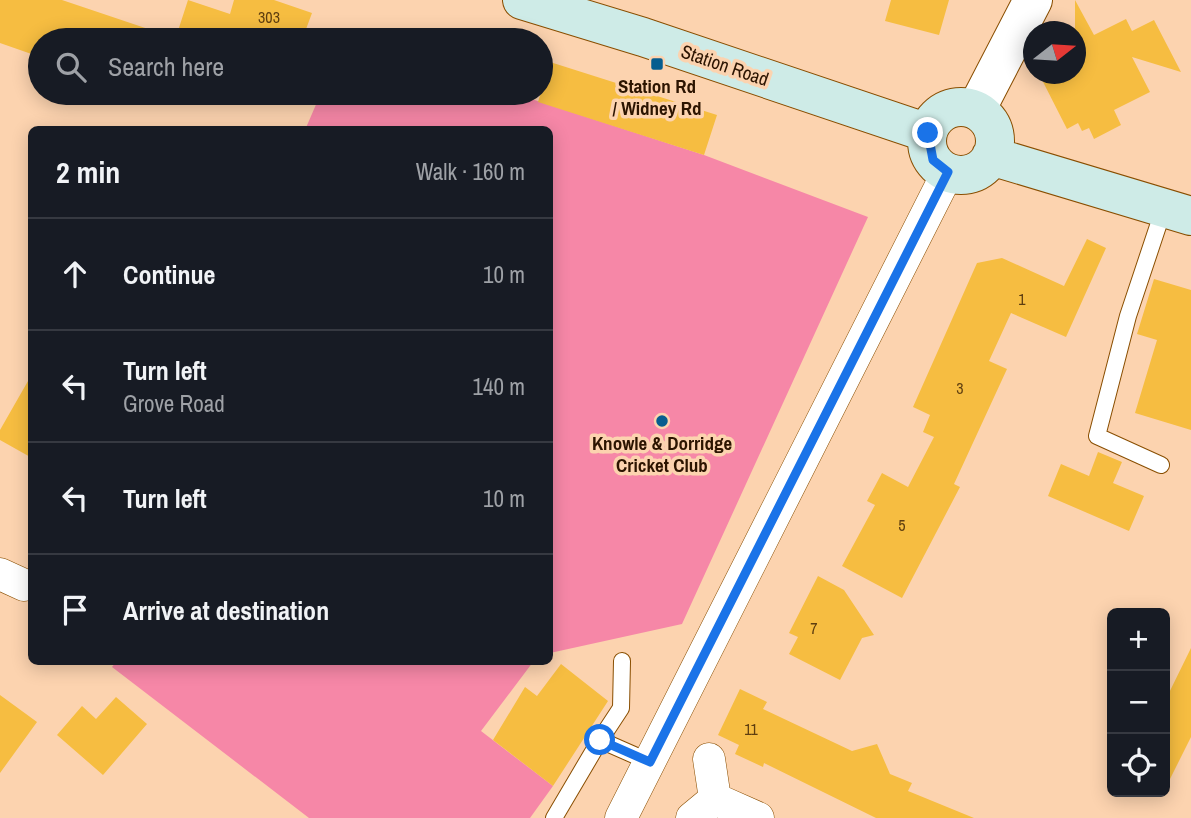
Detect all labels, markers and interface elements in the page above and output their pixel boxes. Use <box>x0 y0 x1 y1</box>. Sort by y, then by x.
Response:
house number: 303 <box>258 6 280 28</box>
north arrow <box>1023 21 1086 84</box>
search box <box>28 28 553 105</box>
street label: Station Road <box>678 38 772 92</box>
icon: search <box>52 48 90 86</box>
text: Search here <box>108 49 224 84</box>
marker: Station Rd / Widney Rd <box>649 56 665 72</box>
place label: Station Rd / Widney Rd <box>612 73 702 121</box>
route end <box>912 117 943 148</box>
text: 2 min <box>56 152 120 192</box>
text: Walk · 160 m <box>416 156 525 187</box>
icon: ahead <box>56 255 94 293</box>
text: Continue <box>123 257 215 292</box>
text: 10 m <box>483 259 525 290</box>
house number: 1 <box>1018 288 1026 310</box>
text: Turn left <box>123 353 207 388</box>
icon: left <box>56 367 94 405</box>
text: 140 m <box>473 371 525 402</box>
house number: 3 <box>956 377 964 399</box>
text: Grove Road <box>123 388 225 419</box>
marker: Knowle & Dorridge Cricket Club <box>654 413 670 429</box>
place label: Knowle & Dorridge Cricket Club <box>592 430 732 478</box>
icon: left <box>56 479 94 517</box>
text: Turn left <box>123 481 207 516</box>
text: 10 m <box>483 483 525 514</box>
house number: 5 <box>898 514 906 536</box>
icon: arrive <box>56 591 94 629</box>
text: Arrive at destination <box>123 593 329 628</box>
map controls <box>1107 608 1170 797</box>
button: + <box>1107 608 1170 671</box>
house number: 7 <box>810 617 818 639</box>
button: − <box>1107 671 1170 734</box>
house number: 11 <box>744 718 759 740</box>
route start <box>584 724 615 755</box>
button: locate <box>1107 734 1170 797</box>

